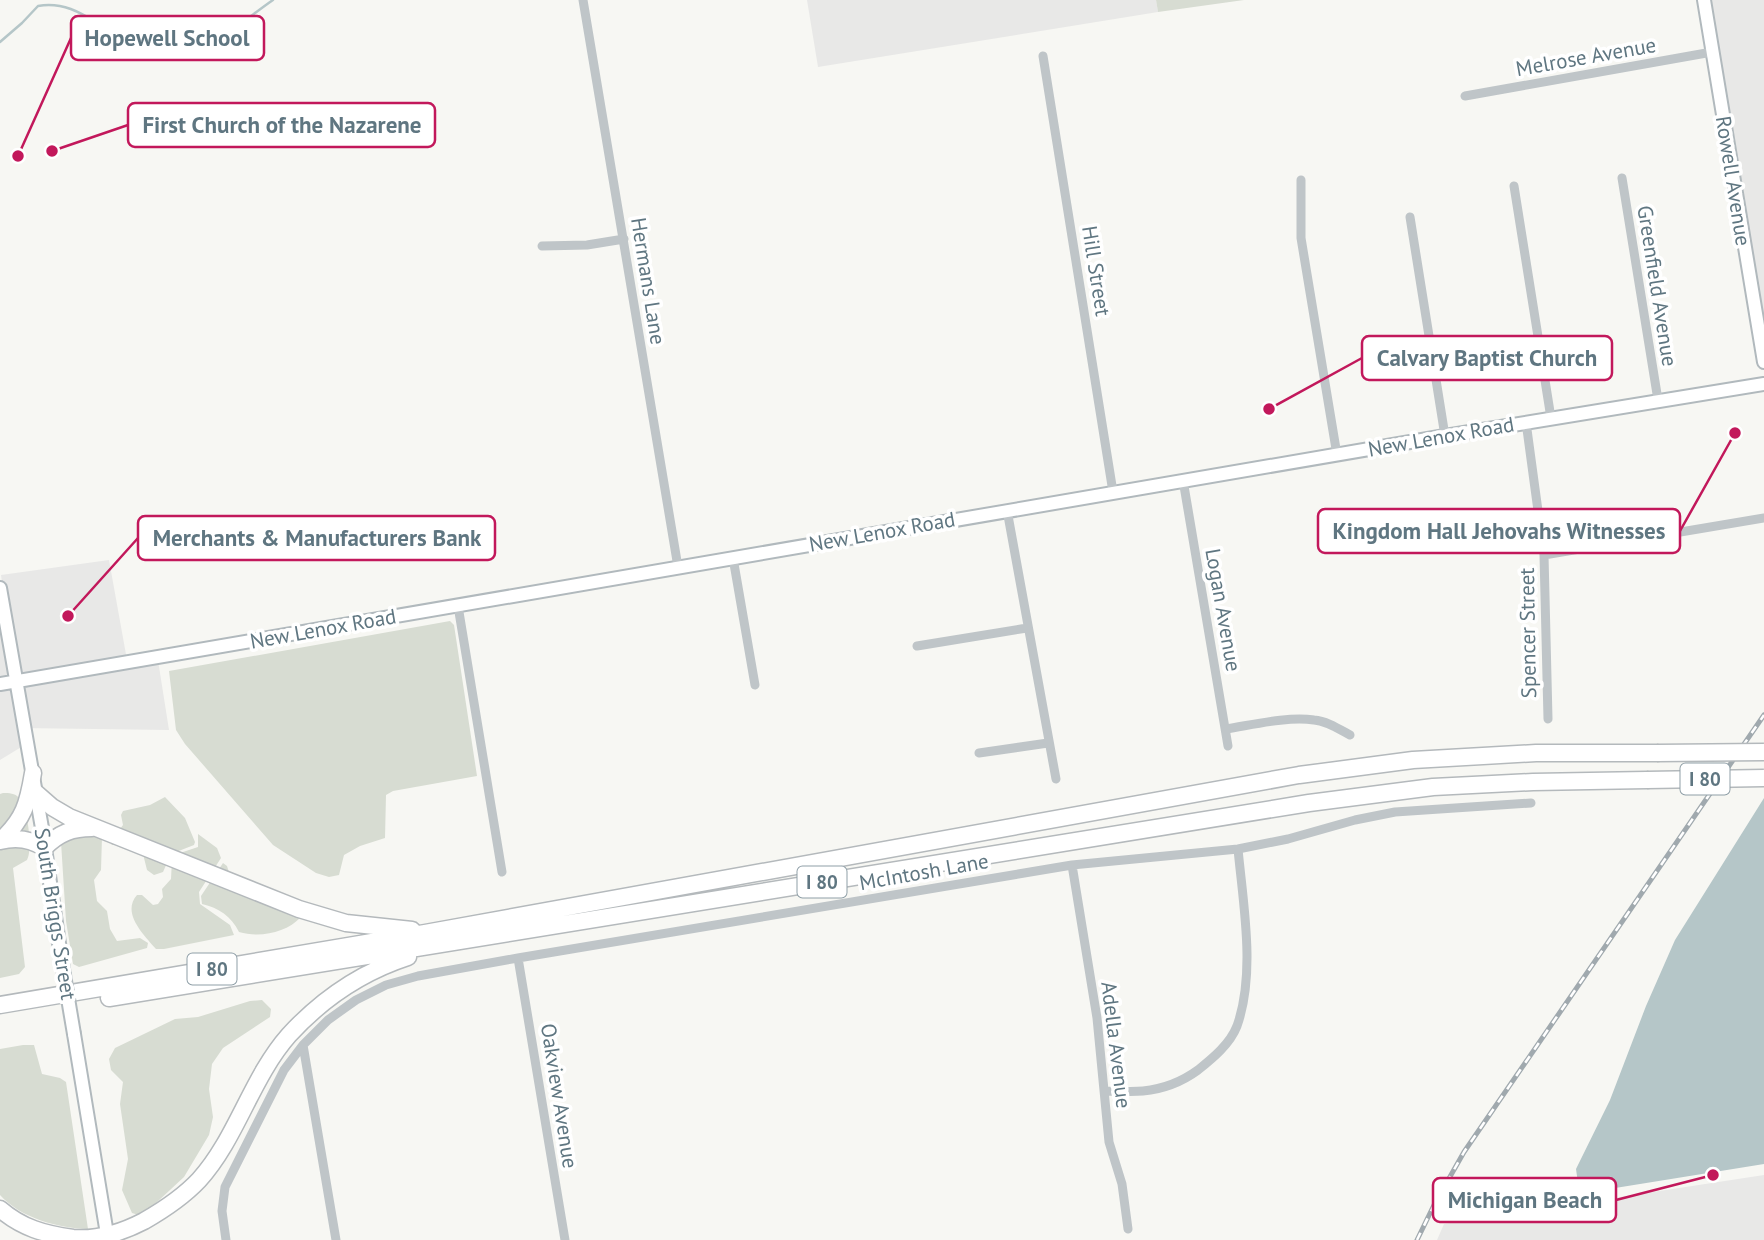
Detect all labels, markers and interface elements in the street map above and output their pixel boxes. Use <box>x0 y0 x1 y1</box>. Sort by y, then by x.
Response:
callout: Hopewell School <box>71 16 264 60</box>
text: Hopewell School <box>85 23 250 52</box>
street label: Melrose Avenue <box>1514 31 1658 82</box>
callout: First Church of the Nazarene <box>128 103 435 147</box>
text: First Church of the Nazarene <box>142 110 422 139</box>
street label: Rowell Avenue <box>1710 114 1757 248</box>
street label: Greenfield Avenue <box>1631 204 1684 368</box>
street label: Hermans Lane <box>625 215 672 346</box>
street label: Hill Street <box>1076 224 1117 318</box>
callout: Calvary Baptist Church <box>1362 336 1612 380</box>
text: Calvary Baptist Church <box>1377 343 1597 372</box>
street label: New Lenox Road <box>1366 410 1516 463</box>
street label: New Lenox Road <box>807 505 957 558</box>
callout: Kingdom Hall Jehovahs Witnesses <box>1318 509 1680 553</box>
callout: Merchants & Manufacturers Bank <box>138 516 495 560</box>
text: Kingdom Hall Jehovahs Witnesses <box>1332 516 1666 545</box>
text: Merchants & Manufacturers Bank <box>153 523 482 552</box>
street label: Logan Avenue <box>1199 546 1248 674</box>
street label: Spencer Street <box>1513 567 1542 699</box>
street label: New Lenox Road <box>248 602 398 655</box>
road number: I 80 <box>1680 764 1730 794</box>
street label: South Briggs Street <box>29 826 82 1002</box>
street label: McIntosh Lane <box>857 847 991 896</box>
road number: I 80 <box>798 866 846 898</box>
road number: I 80 <box>188 953 236 984</box>
street label: Adella Avenue <box>1095 980 1138 1110</box>
street label: Oakview Avenue <box>535 1022 584 1170</box>
callout: Michigan Beach <box>1433 1178 1616 1222</box>
text: Michigan Beach <box>1448 1185 1602 1214</box>

